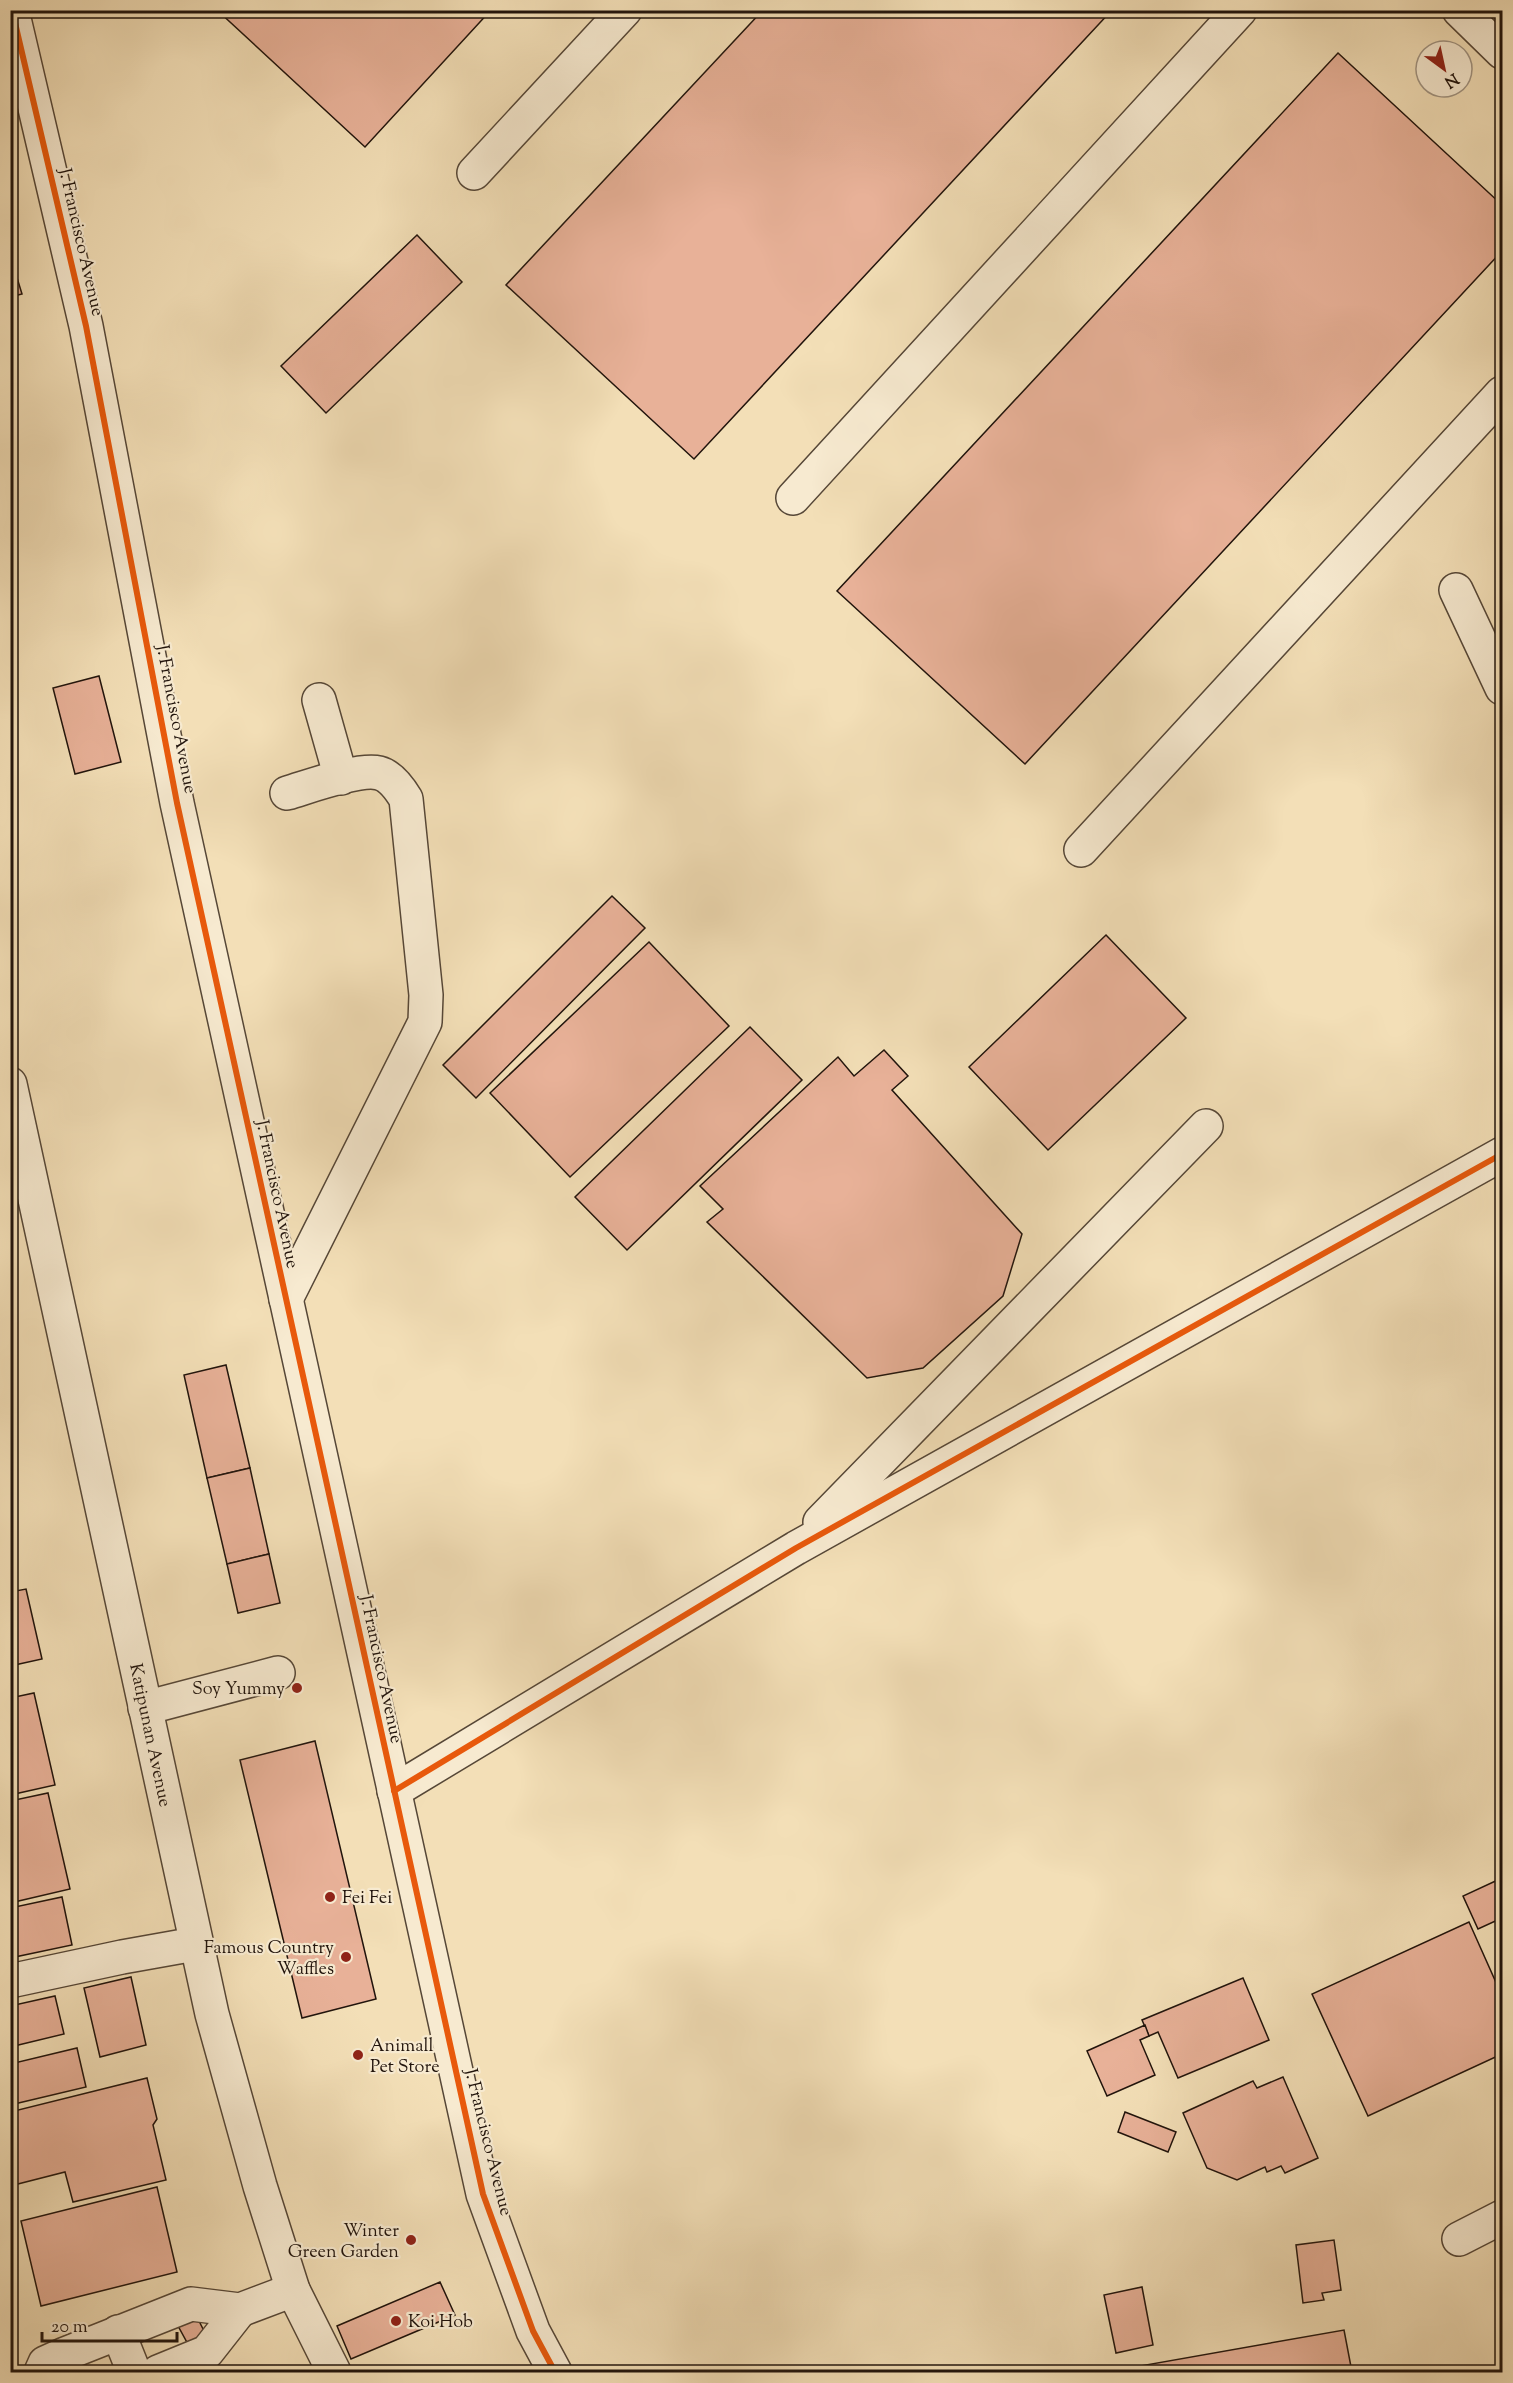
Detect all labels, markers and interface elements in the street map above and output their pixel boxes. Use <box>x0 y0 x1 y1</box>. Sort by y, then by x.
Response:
north arrow <box>1414 39 1474 99</box>
text: N <box>1439 66 1462 93</box>
street label: J. Francisco Avenue <box>50 165 110 319</box>
street label: J. Francisco Avenue <box>148 642 202 796</box>
street label: J. Francisco Avenue <box>247 1117 304 1271</box>
street label: J. Francisco Avenue <box>351 1592 408 1746</box>
street label: Katipunan Avenue <box>121 1661 177 1810</box>
place label: Soy Yummy <box>192 1677 285 1703</box>
marker: Soy Yummy <box>290 1681 304 1695</box>
place label: Fei Fei <box>342 1886 392 1912</box>
marker: Fei Fei <box>323 1890 337 1904</box>
place label: Famous Country Waffles <box>204 1936 334 1983</box>
marker: Famous Country Waffles <box>339 1950 353 1964</box>
place label: Animall Pet Store <box>370 2034 440 2081</box>
marker: Animall Pet Store <box>351 2048 365 2062</box>
street label: J. Francisco Avenue <box>456 2065 518 2219</box>
place label: Winter Green Garden <box>288 2219 399 2266</box>
marker: Winter Green Garden <box>404 2233 418 2247</box>
scale bar <box>42 2305 177 2343</box>
place label: Koi Hob <box>408 2310 473 2336</box>
marker: Koi Hob <box>389 2314 403 2328</box>
text: 20 m <box>51 2315 88 2341</box>

